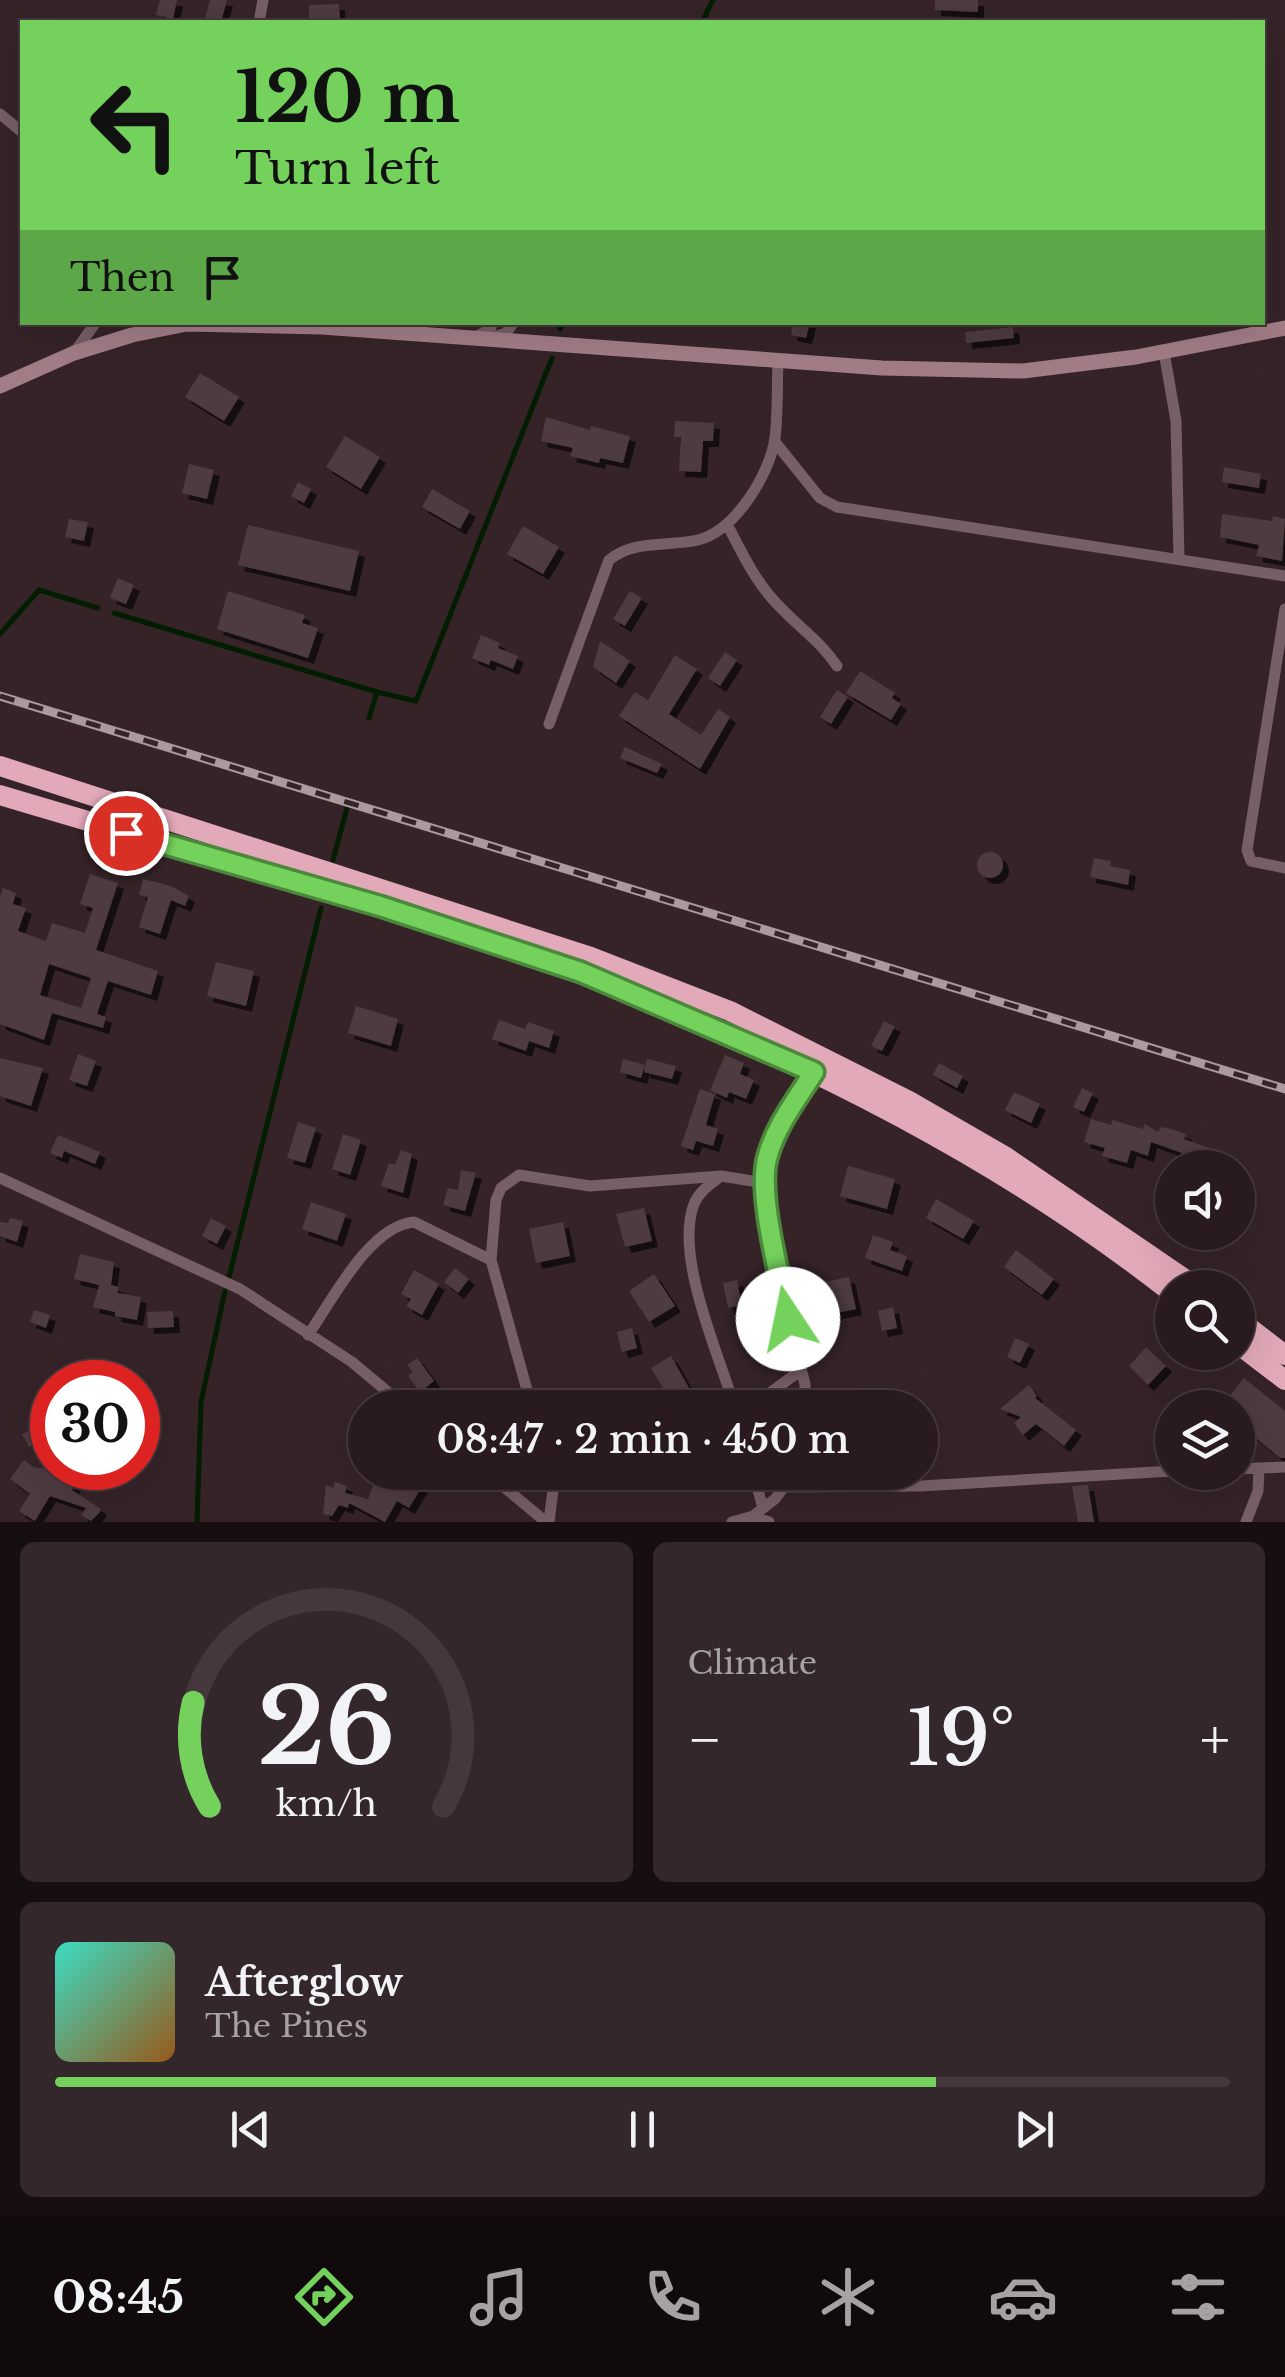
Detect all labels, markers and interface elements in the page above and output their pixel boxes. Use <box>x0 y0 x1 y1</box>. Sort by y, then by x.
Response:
text: 120 m <box>235 54 460 141</box>
icon: left <box>70 60 200 190</box>
text: Turn left <box>235 140 440 196</box>
icon: arrive <box>195 250 250 305</box>
text: Then <box>70 254 175 301</box>
pin <box>84 791 169 876</box>
icon: arrive <box>99 806 154 861</box>
map controls <box>1155 1150 1255 1490</box>
button: sound <box>1155 1150 1255 1250</box>
position arrow <box>736 1267 840 1371</box>
button: search <box>1155 1270 1255 1370</box>
speed limit sign: 30 <box>30 1360 160 1490</box>
button: layers <box>1155 1390 1255 1490</box>
text: 08:47 · 2 min · 450 m <box>436 1416 850 1463</box>
text: Climate <box>688 1643 817 1683</box>
text: 26 <box>257 1663 395 1792</box>
text: 19° <box>907 1692 1015 1785</box>
text: − <box>688 1706 722 1774</box>
text: + <box>1200 1706 1230 1774</box>
text: km/h <box>276 1781 377 1826</box>
text: Afterglow <box>205 1959 403 2006</box>
text: The Pines <box>205 2006 368 2046</box>
icon: previous <box>223 2102 278 2157</box>
icon: pause <box>615 2102 670 2157</box>
icon: next <box>1007 2102 1062 2157</box>
icon: directions <box>289 2262 359 2332</box>
icon: music <box>464 2262 534 2332</box>
icon: phone <box>638 2262 708 2332</box>
icon: climate <box>813 2262 883 2332</box>
icon: car <box>988 2262 1058 2332</box>
icon: filters <box>1163 2262 1233 2332</box>
text: 08:45 <box>52 2269 184 2325</box>

